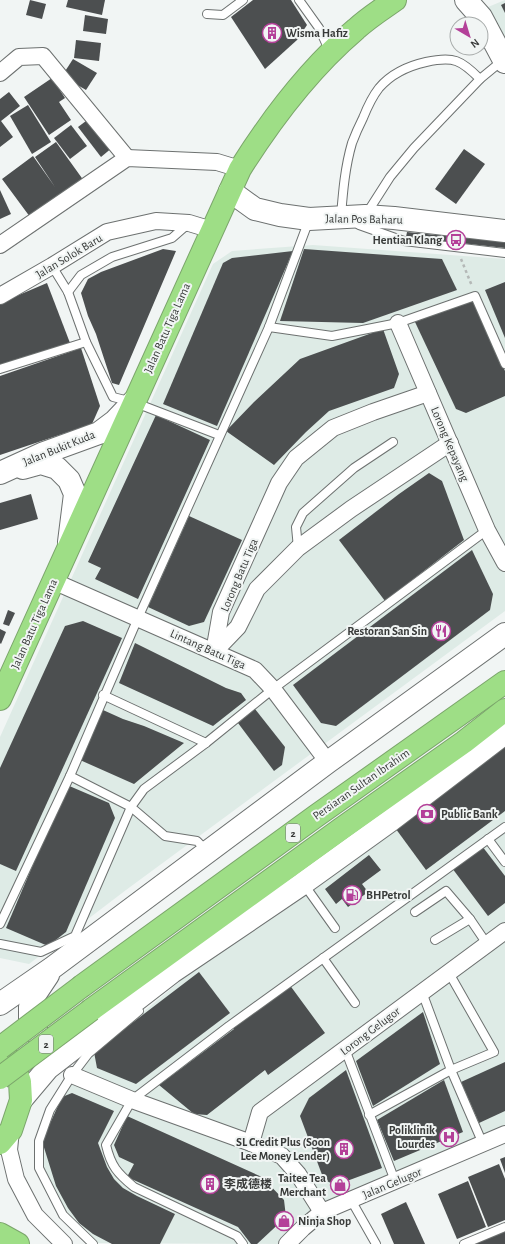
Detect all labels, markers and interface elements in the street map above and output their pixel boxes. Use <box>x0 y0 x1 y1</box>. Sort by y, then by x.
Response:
north arrow <box>449 16 489 56</box>
building icon: Wisma Hafiz <box>261 22 283 44</box>
place label: Wisma Hafiz <box>286 27 348 39</box>
text: N <box>468 37 481 50</box>
street label: Jalan Pos Baharu <box>325 212 403 226</box>
bus stop icon: Hentian Klang <box>445 229 467 251</box>
street label: Jalan Solok Baru <box>34 232 104 280</box>
place label: Hentian Klang <box>373 234 443 246</box>
street label: Jalan Batu Tiga Lama <box>142 281 192 375</box>
street label: Lorong Kepayang <box>428 405 471 484</box>
street label: Jalan Bukit Kuda <box>21 428 97 468</box>
street label: Lorong Batu Tiga <box>218 536 260 613</box>
street label: Jalan Batu Tiga Lama <box>9 577 59 671</box>
restaurant icon: Restoran San Sin <box>430 620 452 642</box>
place label: Restoran San Sin <box>347 625 427 637</box>
street label: Lintang Batu Tiga <box>168 627 248 671</box>
street label: Persiaran Sultan Ibrahim <box>311 746 411 822</box>
bank icon: Public Bank <box>416 803 438 825</box>
place label: Public Bank <box>441 808 498 820</box>
road number: 2 <box>286 824 300 842</box>
fuel station icon: BHPetrol <box>341 884 363 906</box>
place label: BHPetrol <box>366 889 411 901</box>
street label: Lorong Gelugor <box>338 1005 402 1057</box>
road number: 2 <box>39 1035 53 1053</box>
place label: Poliklinik Lourdes <box>389 1124 435 1150</box>
hospital icon: Poliklinik Lourdes <box>438 1126 460 1148</box>
place label: SL Credit Plus (Soon Lee Money Lender) <box>236 1136 330 1163</box>
building icon: SL Credit Plus (Soon Lee Money Lender) <box>333 1138 355 1160</box>
street label: Jalan Gelugor <box>361 1165 423 1201</box>
place label: Taitee Tea Merchant <box>278 1172 326 1198</box>
building icon: 李成德楼 <box>199 1173 221 1195</box>
shop icon: Taitee Tea Merchant <box>329 1174 351 1196</box>
place label: 李成德楼 <box>224 1177 272 1190</box>
shop icon: Ninja Shop <box>273 1210 295 1232</box>
place label: Ninja Shop <box>298 1215 351 1228</box>

